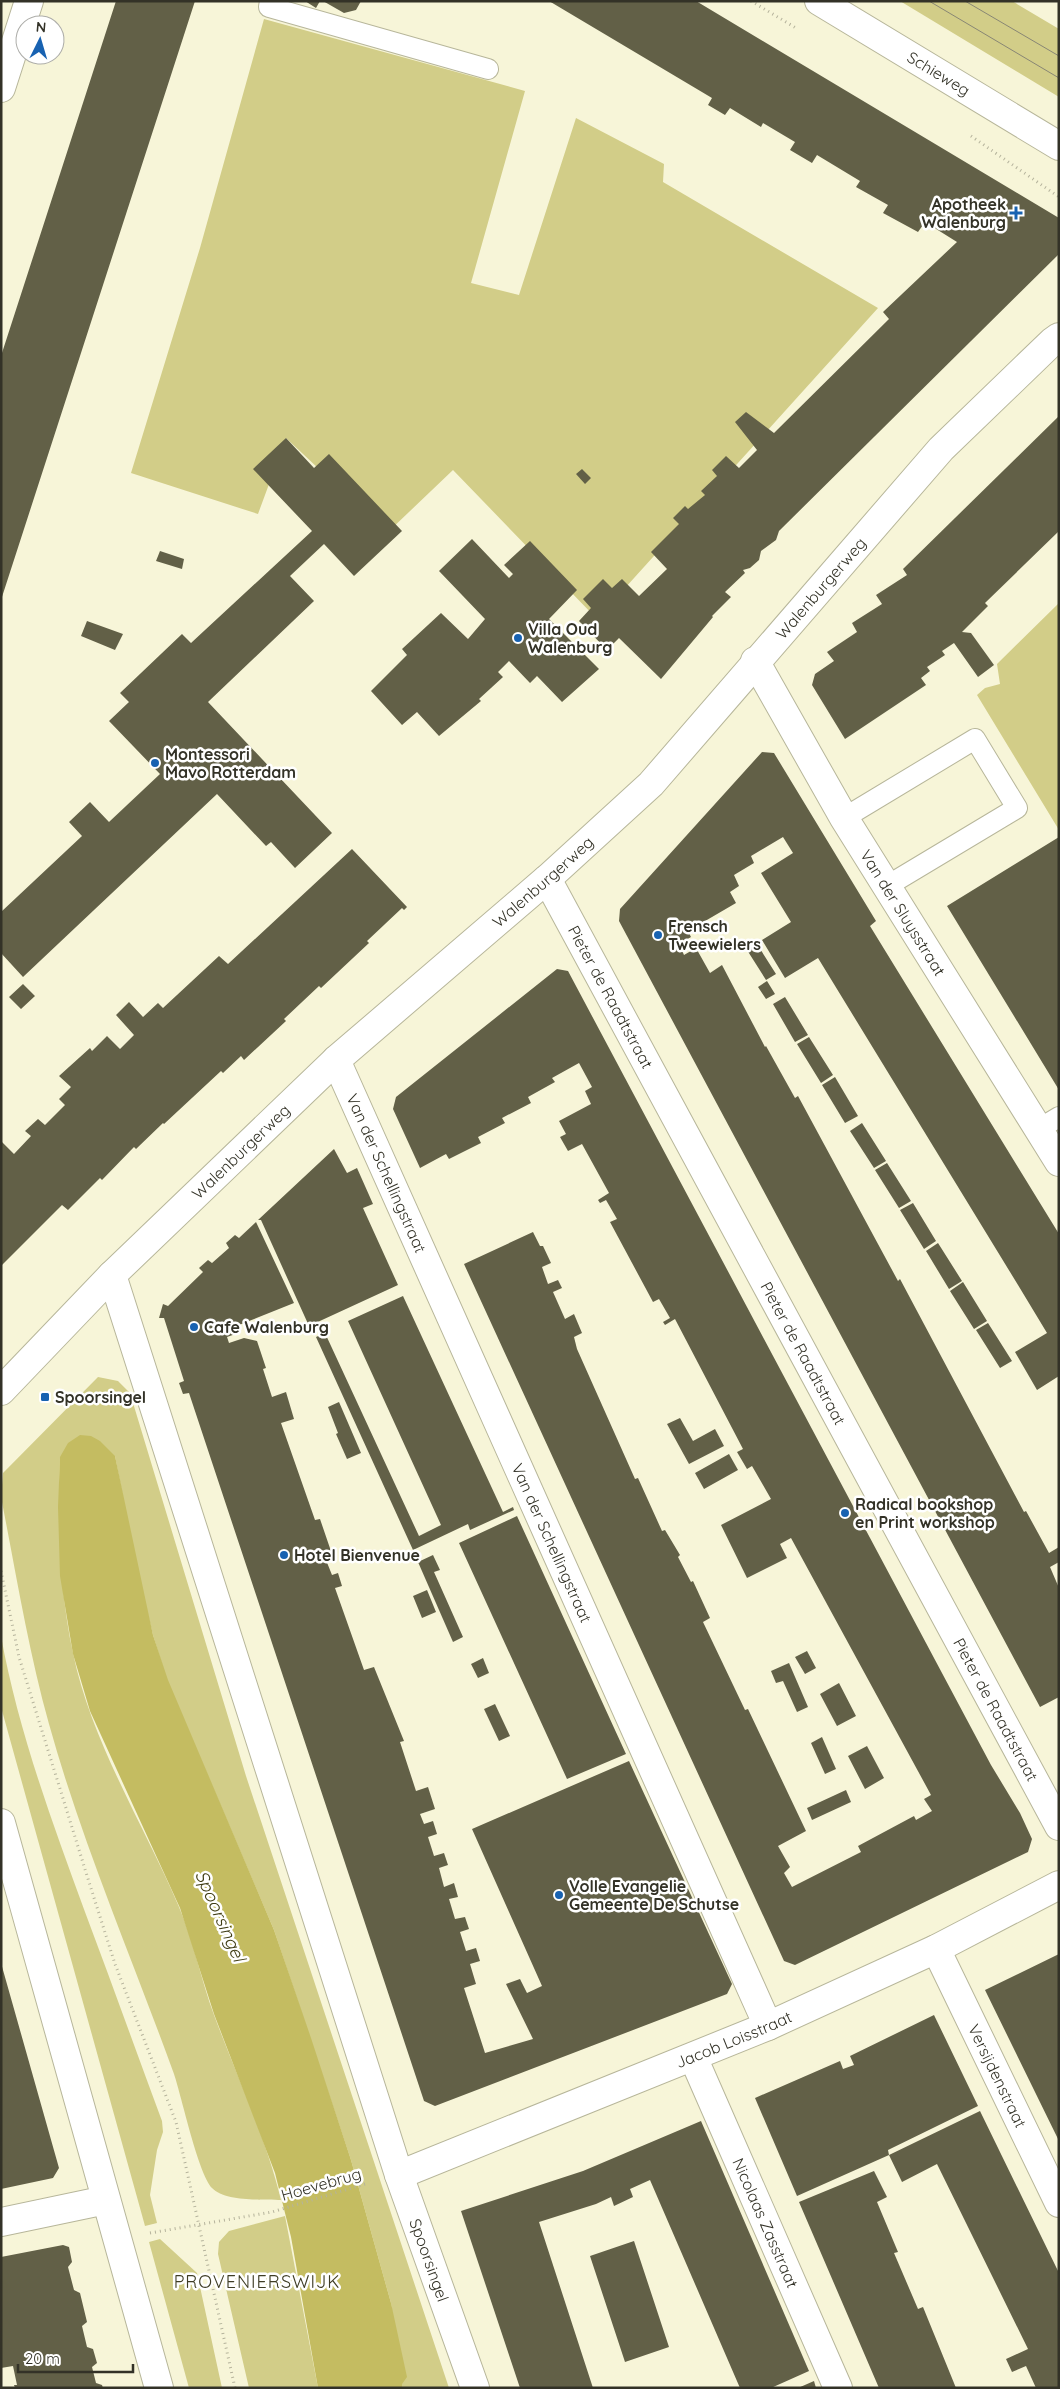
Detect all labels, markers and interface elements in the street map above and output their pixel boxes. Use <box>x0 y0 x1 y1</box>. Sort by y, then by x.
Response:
north arrow <box>15 15 65 65</box>
text: N <box>35 18 47 36</box>
street label: Schieweg <box>904 47 974 100</box>
place label: Apotheek Walenburg <box>922 194 1006 232</box>
marker: Apotheek Walenburg <box>1010 207 1022 219</box>
street label: Walenburgerweg <box>771 533 870 643</box>
place label: Villa Oud Walenburg <box>528 619 612 657</box>
marker: Villa Oud Walenburg <box>512 632 524 644</box>
place label: Montessori Mavo Rotterdam <box>165 744 296 782</box>
marker: Montessori Mavo Rotterdam <box>149 757 161 769</box>
street label: Walenburgerweg <box>488 832 597 932</box>
street label: Van der Sluysstraat <box>856 846 950 979</box>
place label: Frensch Tweewielers <box>668 916 761 954</box>
street label: Pieter de Raadtstraat <box>564 922 658 1072</box>
marker: Frensch Tweewielers <box>652 929 664 941</box>
street label: Van der Schellingstraat <box>342 1090 431 1256</box>
street label: Walenburgerweg <box>188 1100 294 1203</box>
street label: Pieter de Raadtstraat <box>757 1278 850 1428</box>
place label: Cafe Walenburg <box>204 1317 329 1337</box>
marker: Cafe Walenburg <box>188 1321 200 1333</box>
place label: Spoorsingel <box>55 1387 146 1407</box>
marker: Spoorsingel <box>39 1391 51 1403</box>
street label: Van der Schellingstraat <box>508 1460 596 1626</box>
place label: Radical bookshop en Print workshop <box>855 1494 995 1532</box>
marker: Radical bookshop en Print workshop <box>839 1507 851 1519</box>
place label: Hotel Bienvenue <box>294 1545 420 1565</box>
marker: Hotel Bienvenue <box>278 1549 290 1561</box>
street label: Pieter de Raadtstraat <box>949 1634 1043 1784</box>
water label: Spoorsingel <box>190 1867 252 1967</box>
place label: Volle Evangelie Gemeente De Schutse <box>569 1876 739 1914</box>
marker: Volle Evangelie Gemeente De Schutse <box>553 1889 565 1901</box>
street label: Jacob Loisstraat <box>673 2006 795 2072</box>
street label: Versijdenstraat <box>964 2021 1031 2131</box>
street label: Nicolaas Zasstraat <box>728 2155 803 2291</box>
street label: Hoevebrug <box>279 2163 363 2205</box>
street label: Spoorsingel <box>405 2216 453 2304</box>
district label: PROVENIERSWIJK <box>174 2270 340 2293</box>
scale bar <box>18 2342 132 2374</box>
text: 20 m <box>25 2349 60 2368</box>

